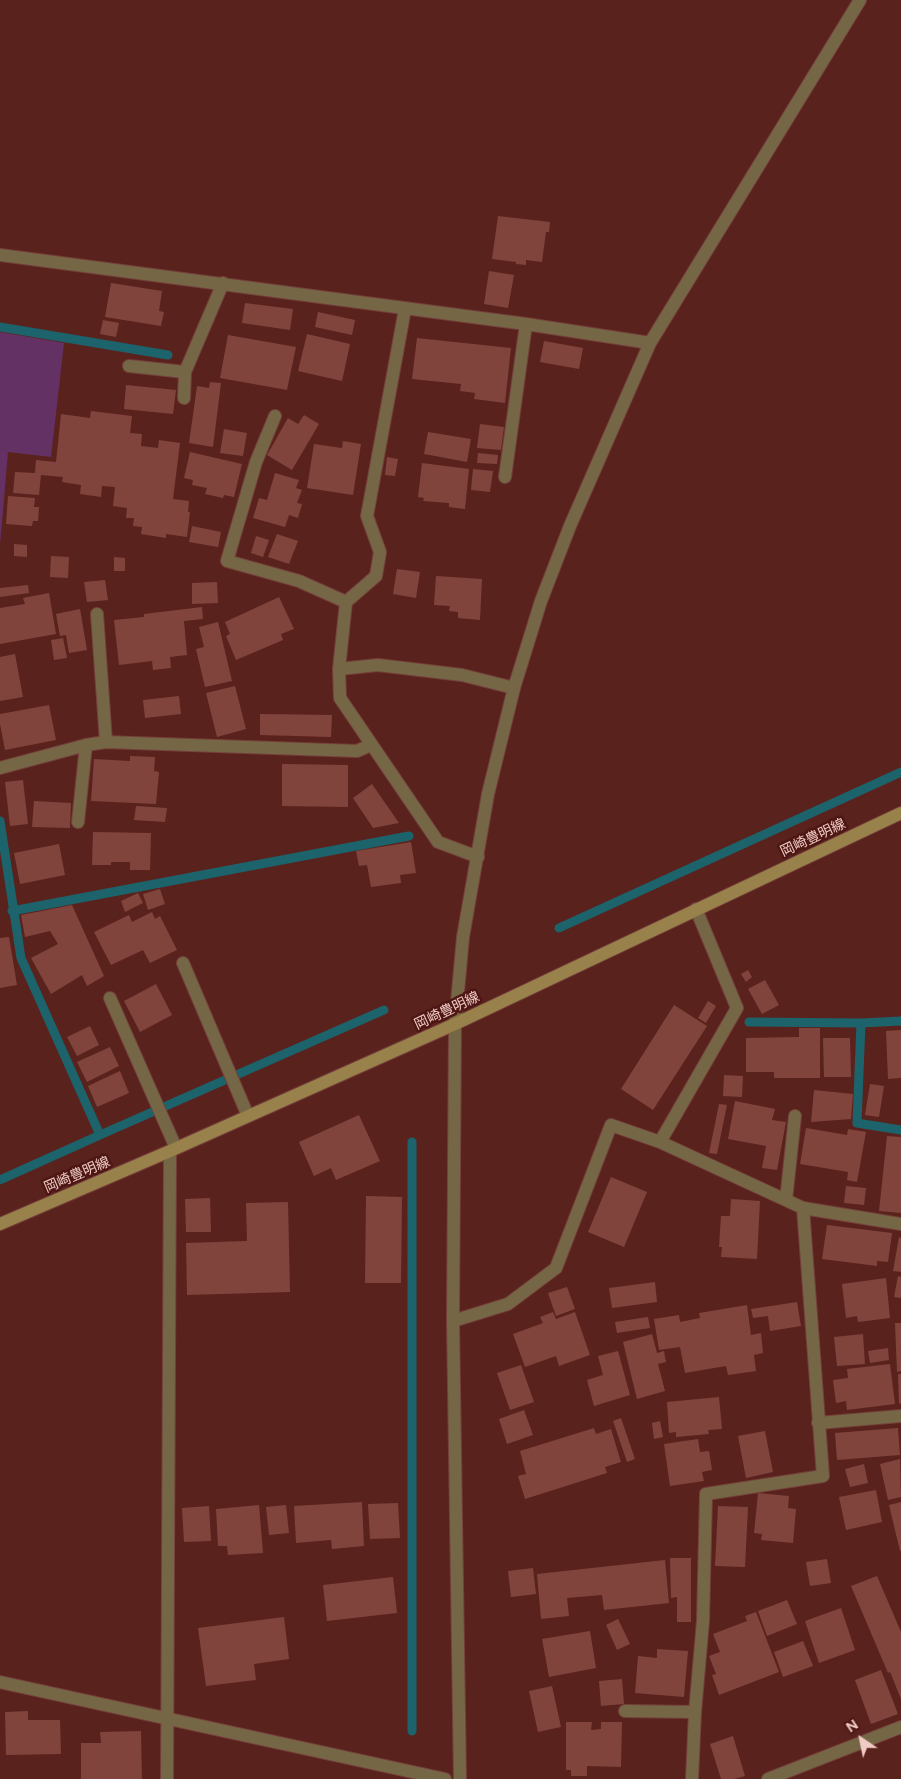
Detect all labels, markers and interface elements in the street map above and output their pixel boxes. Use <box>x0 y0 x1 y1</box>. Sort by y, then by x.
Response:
street label: 岡崎豊明線 <box>778 816 848 860</box>
street label: 岡崎豊明線 <box>412 989 482 1033</box>
street label: 岡崎豊明線 <box>42 1154 112 1196</box>
north arrow <box>836 1714 886 1764</box>
text: N <box>843 1716 862 1736</box>

